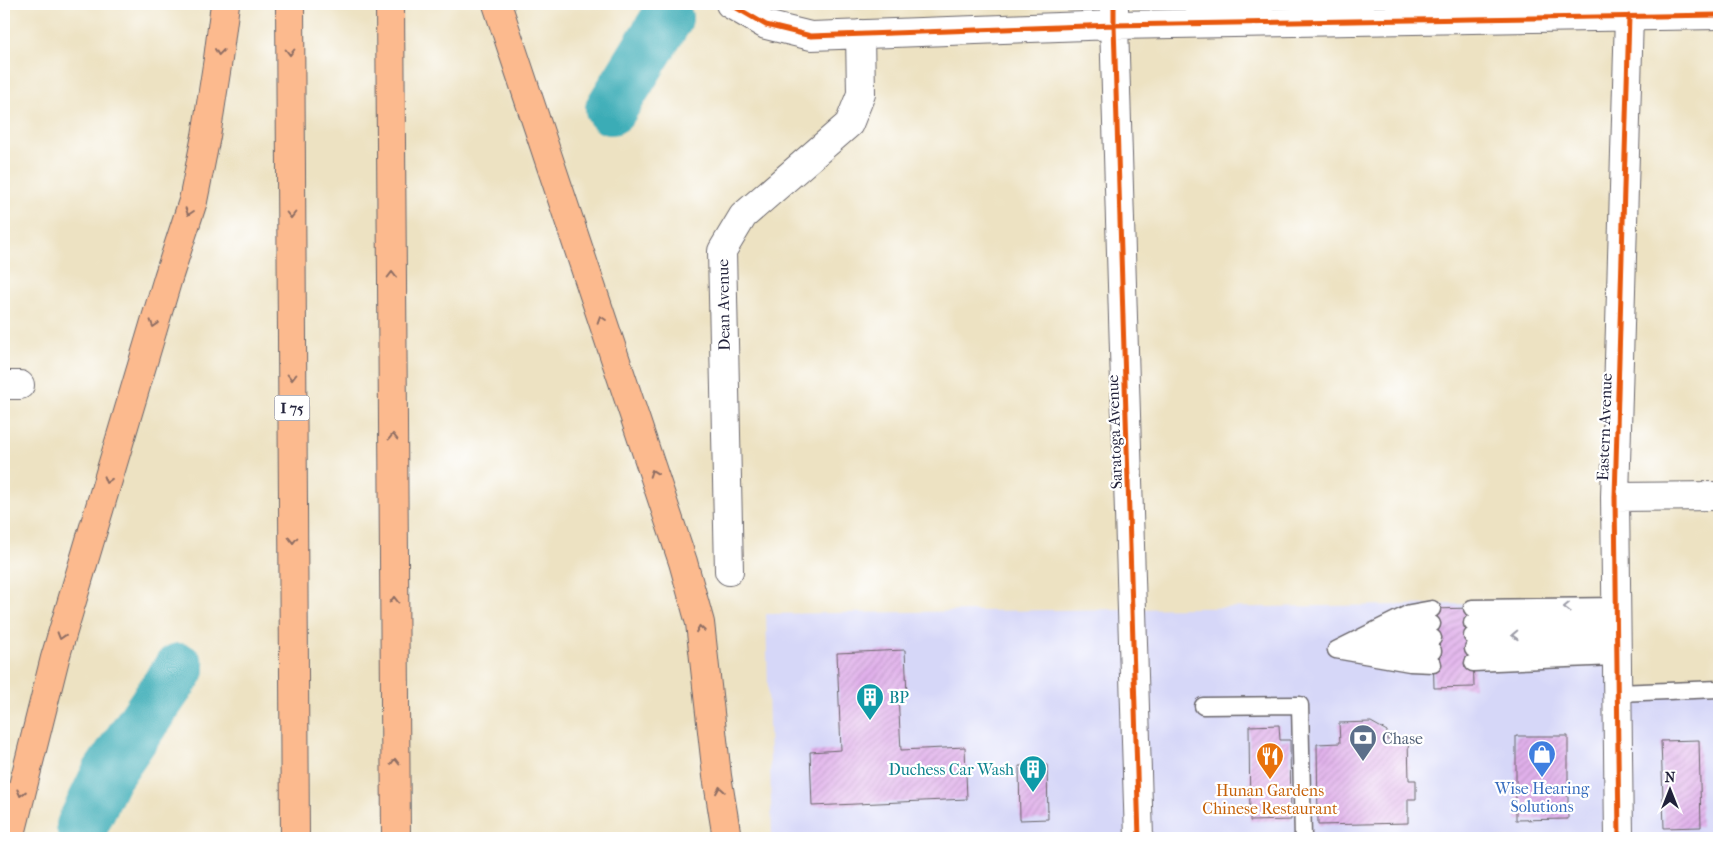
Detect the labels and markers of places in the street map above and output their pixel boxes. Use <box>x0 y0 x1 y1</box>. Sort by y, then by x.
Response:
building icon: BP <box>855 682 885 721</box>
place label: BP <box>889 688 909 707</box>
bank icon: Chase <box>1348 723 1378 762</box>
place label: Chase <box>1382 729 1423 748</box>
shop icon: Wise Hearing Solutions <box>1527 739 1557 778</box>
restaurant icon: Hunan Gardens Chinese Restaurant <box>1255 741 1285 780</box>
building icon: Duchess Car Wash <box>1018 754 1048 793</box>
place label: Duchess Car Wash <box>889 760 1014 779</box>
place label: Wise Hearing Solutions <box>1494 779 1590 816</box>
place label: Hunan Gardens Chinese Restaurant <box>1202 781 1338 818</box>

